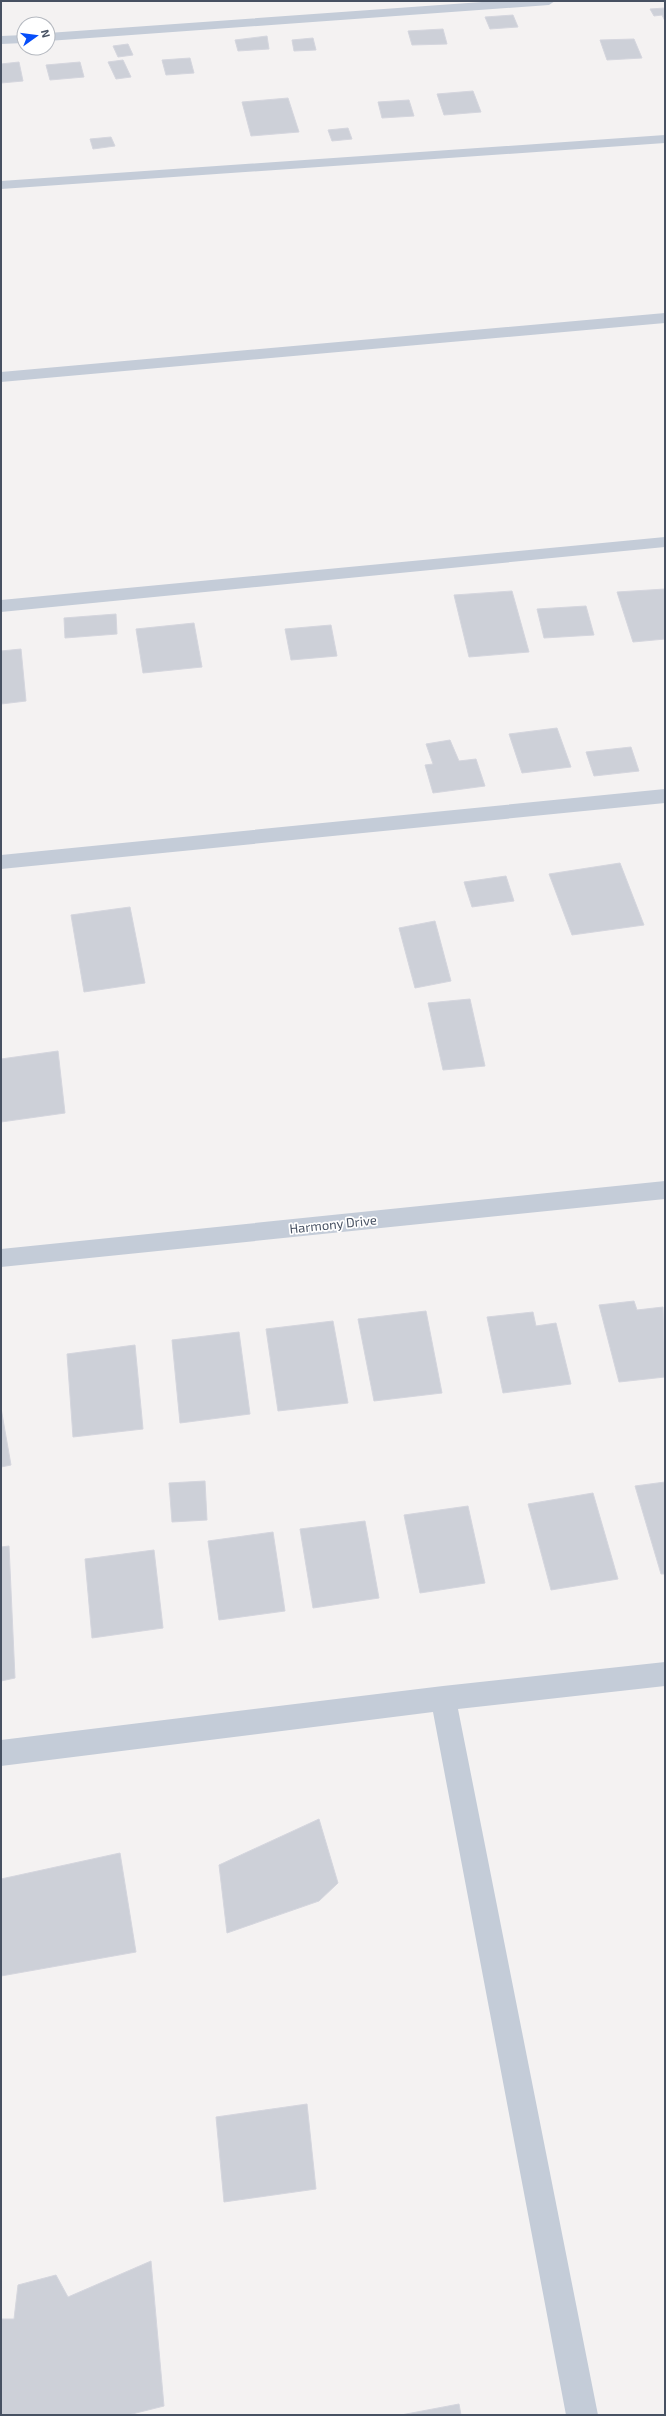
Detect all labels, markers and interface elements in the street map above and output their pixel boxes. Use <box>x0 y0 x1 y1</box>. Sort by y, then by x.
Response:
north arrow <box>16 16 56 56</box>
text: N <box>39 28 53 39</box>
street label: Harmony Drive <box>289 1211 377 1237</box>

